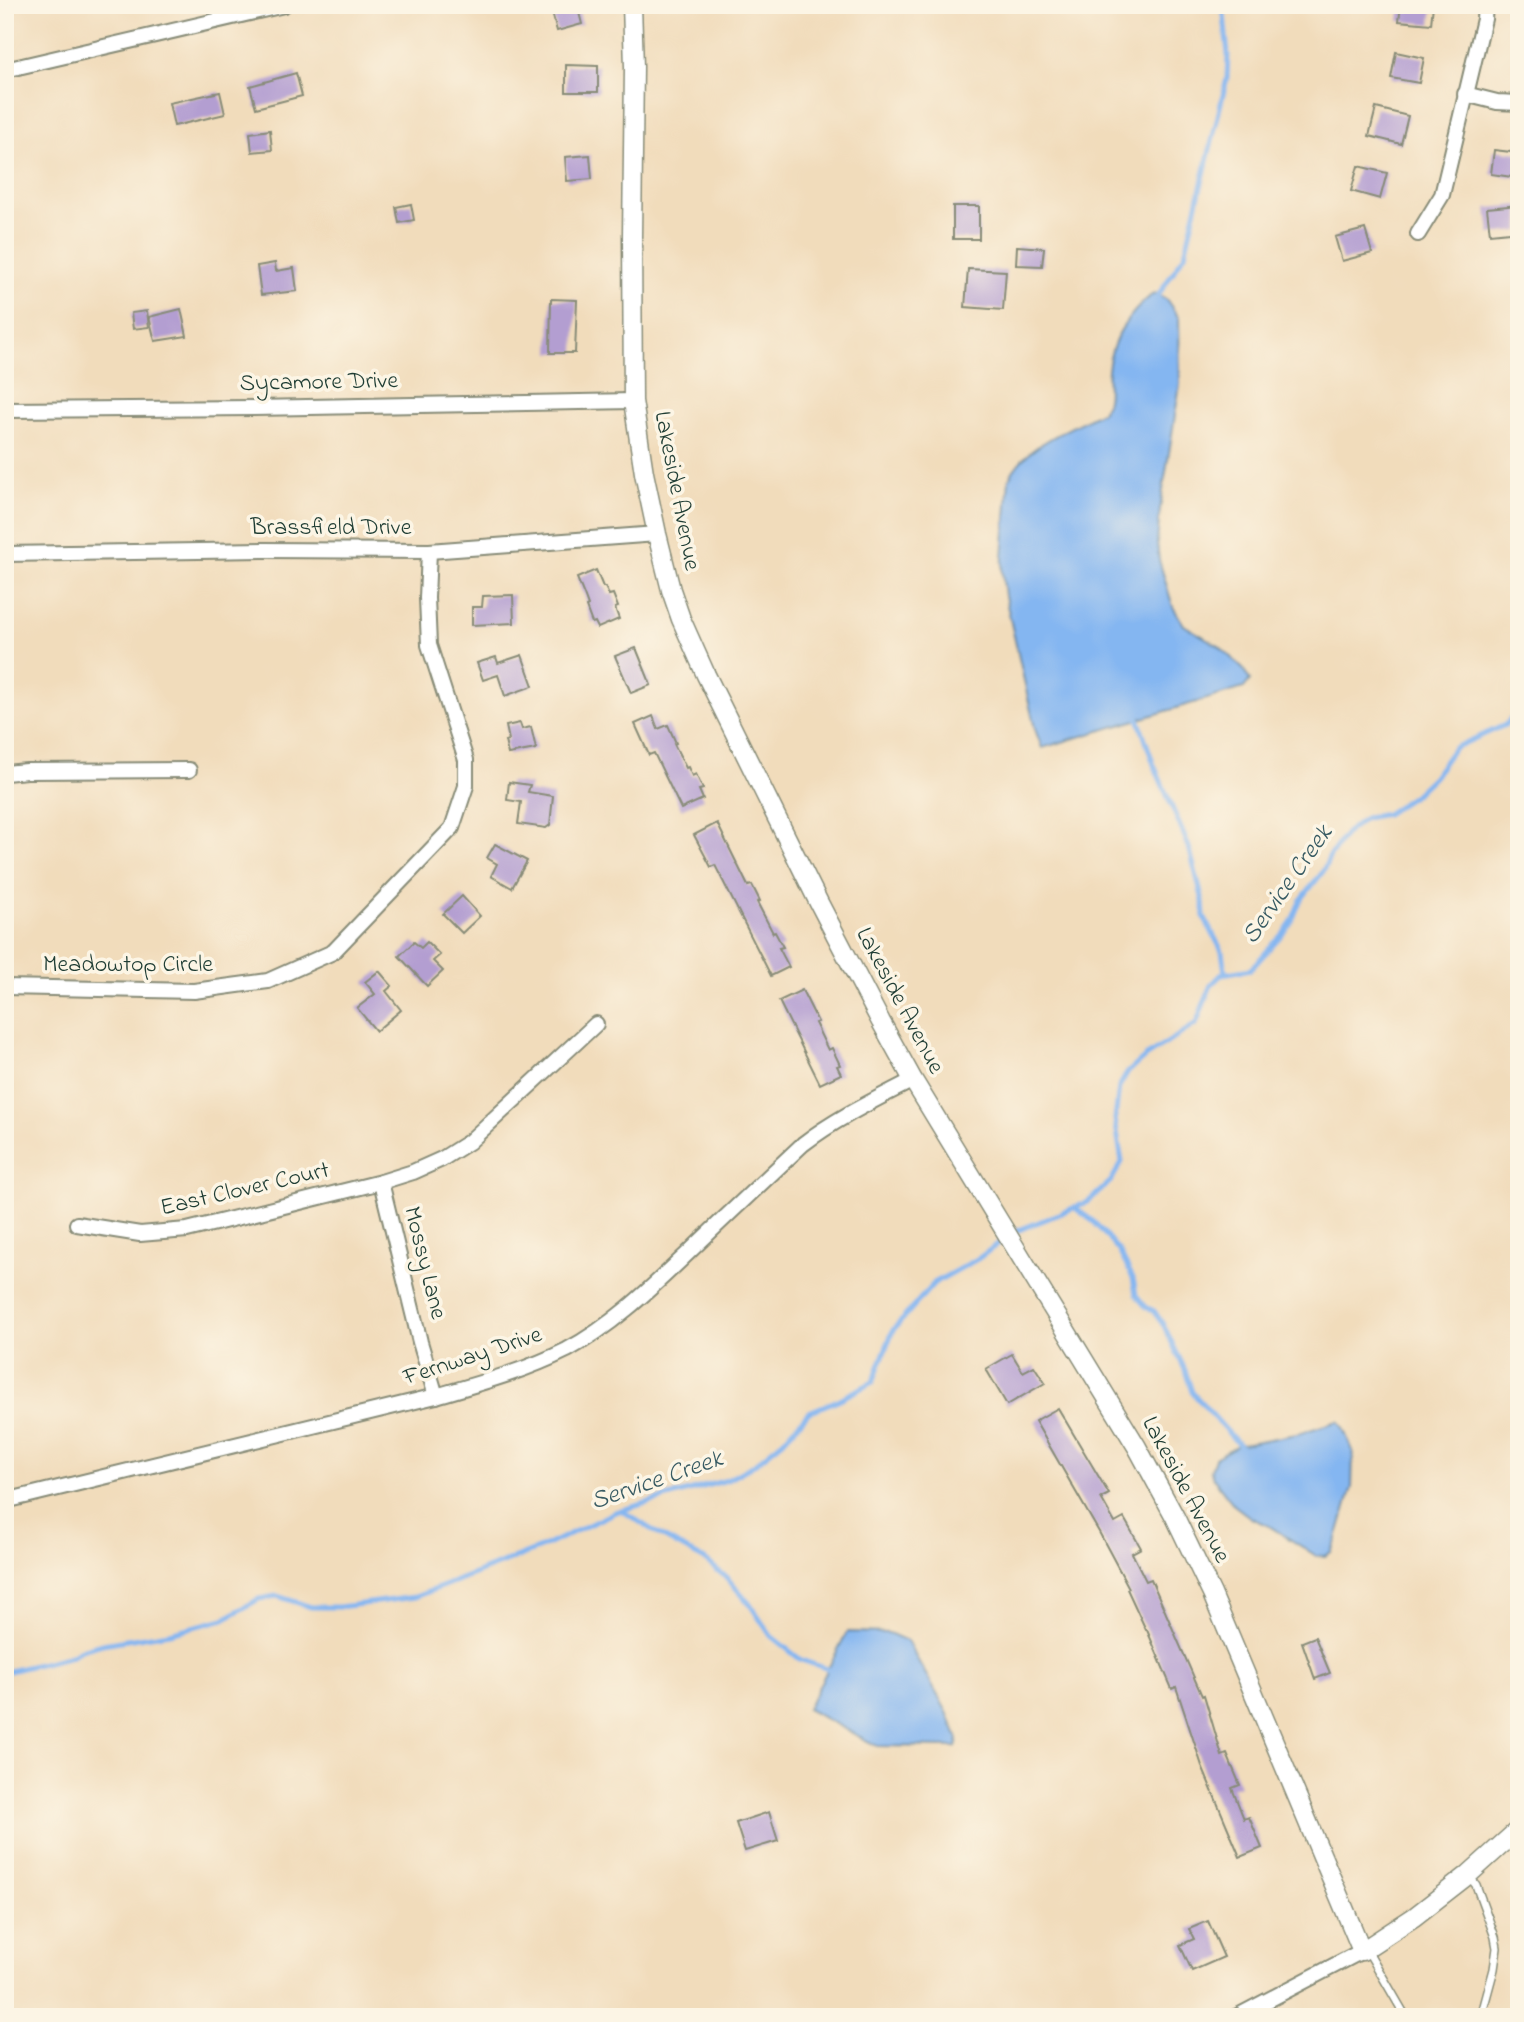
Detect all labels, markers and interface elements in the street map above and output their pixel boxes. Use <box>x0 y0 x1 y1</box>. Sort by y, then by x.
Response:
street label: Sycamore Drive <box>239 364 399 403</box>
street label: Lakeside Avenue <box>643 408 709 574</box>
street label: Brassfield Drive <box>250 511 412 546</box>
water label: Service Creek <box>1233 816 1344 952</box>
street label: Lakeside Avenue <box>846 921 953 1081</box>
street label: Meadowtop Circle <box>43 948 213 983</box>
street label: East Clover Court <box>157 1154 333 1226</box>
street label: Mossy Lane <box>392 1203 455 1324</box>
street label: Fernway Drive <box>398 1318 547 1397</box>
street label: Lakeside Avenue <box>1132 1410 1239 1570</box>
water label: Service Creek <box>586 1440 730 1521</box>

